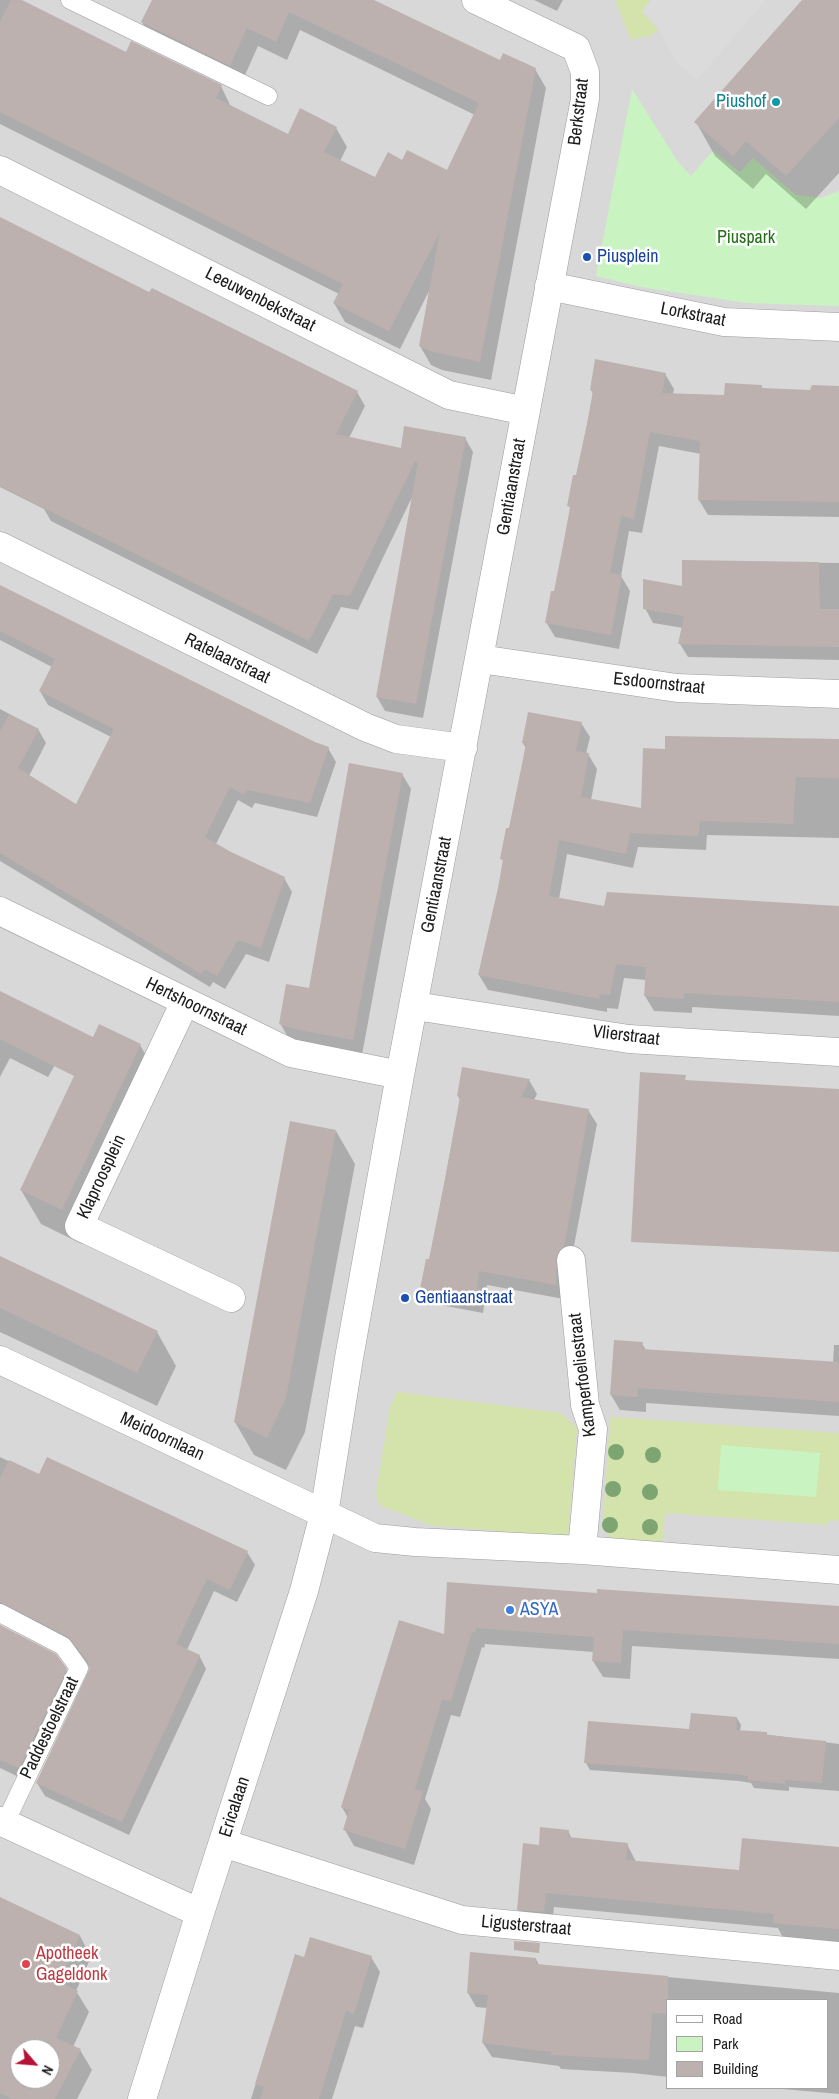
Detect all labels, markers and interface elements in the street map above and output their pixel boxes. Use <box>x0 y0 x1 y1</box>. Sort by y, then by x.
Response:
street label: Berkstraat <box>564 77 594 147</box>
place label: Piushof <box>716 91 766 113</box>
marker: Piushof <box>770 96 782 108</box>
park label: Piuspark <box>717 227 775 249</box>
place label: Piusplein <box>597 246 659 268</box>
marker: Piusplein <box>581 251 593 263</box>
street label: Leeuwenbekstraat <box>201 263 319 337</box>
street label: Lorkstraat <box>659 298 727 332</box>
street label: Gentiaanstraat <box>493 437 531 537</box>
street label: Ratelaarstraat <box>181 629 273 689</box>
street label: Esdoornstraat <box>612 668 706 700</box>
street label: Gentiaanstraat <box>417 835 457 935</box>
street label: Hertshoornstraat <box>142 973 250 1041</box>
street label: Vlierstraat <box>591 1021 661 1051</box>
street label: Klaproosplein <box>73 1132 131 1222</box>
place label: Gentiaanstraat <box>415 1287 513 1309</box>
marker: Gentiaanstraat <box>399 1292 411 1304</box>
street label: Kamperfoeliestraat <box>565 1312 601 1438</box>
street label: Meidoornlaan <box>117 1408 207 1466</box>
place label: ASYA <box>520 1599 558 1621</box>
marker: ASYA <box>504 1604 516 1616</box>
street label: Paddestoelstraat <box>16 1673 84 1783</box>
street label: Ericalaan <box>215 1774 255 1840</box>
street label: Ligusterstraat <box>480 1911 572 1941</box>
place label: Apotheek Gageldonk <box>36 1943 107 1986</box>
marker: Apotheek Gageldonk <box>20 1958 32 1970</box>
legend <box>666 1999 829 2089</box>
text: Road <box>713 2008 742 2029</box>
text: Park <box>713 2033 738 2054</box>
north arrow <box>10 2039 60 2089</box>
text: Building <box>713 2058 758 2079</box>
text: N <box>38 2063 57 2078</box>

